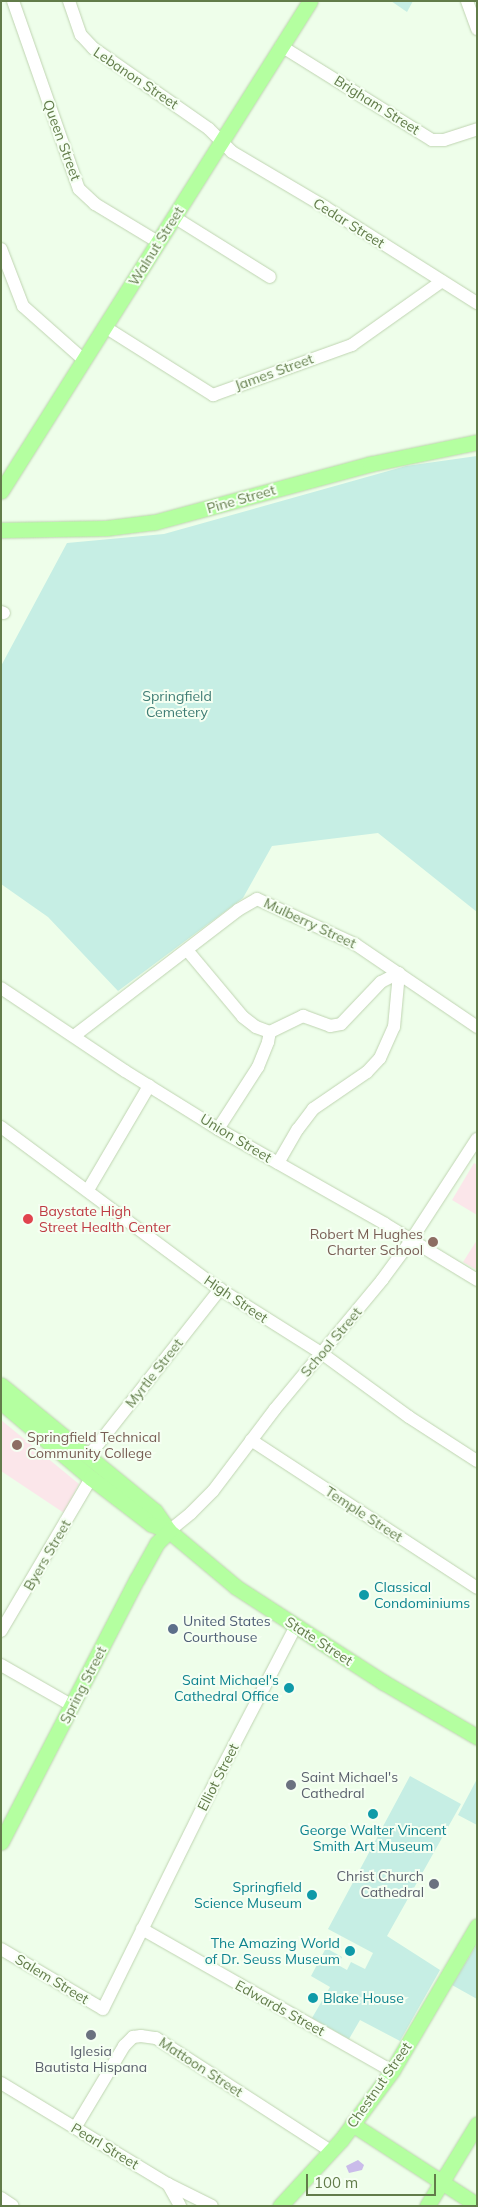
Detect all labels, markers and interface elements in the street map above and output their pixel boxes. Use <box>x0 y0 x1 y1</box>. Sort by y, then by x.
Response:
street label: Lebanon Street <box>90 43 182 113</box>
street label: Brigham Street <box>331 72 423 138</box>
street label: Queen Street <box>40 97 84 183</box>
street label: Cedar Street <box>310 194 388 252</box>
street label: Walnut Street <box>125 203 187 289</box>
street label: James Street <box>232 350 316 394</box>
street label: Pine Street <box>205 481 277 517</box>
park label: Springfield Cemetery <box>142 688 212 720</box>
street label: Mulberry Street <box>261 894 359 952</box>
street label: Union Street <box>197 1110 275 1166</box>
place label: Baystate High Street Health Center <box>39 1203 171 1236</box>
marker: Baystate High Street Health Center <box>21 1212 35 1226</box>
place label: Robert M Hughes Charter School <box>310 1226 423 1258</box>
marker: Robert M Hughes Charter School <box>427 1236 439 1248</box>
street label: High Street <box>201 1272 271 1326</box>
street label: School Street <box>297 1304 365 1380</box>
street label: Myrtle Street <box>122 1335 186 1411</box>
place label: Springfield Technical Community College <box>27 1429 160 1461</box>
marker: Springfield Technical Community College <box>11 1439 23 1451</box>
street label: Temple Street <box>322 1483 406 1545</box>
street label: Byers Street <box>20 1517 74 1593</box>
place label: Classical Condominiums <box>374 1579 470 1611</box>
marker: Classical Condominiums <box>358 1589 370 1601</box>
place label: United States Courthouse <box>183 1613 271 1645</box>
street label: State Street <box>282 1613 356 1669</box>
marker: United States Courthouse <box>167 1623 179 1635</box>
street label: Spring Street <box>56 1644 110 1726</box>
place label: Saint Michael's Cathedral Office <box>174 1672 279 1704</box>
marker: Saint Michael's Cathedral Office <box>283 1682 295 1694</box>
street label: Elliot Street <box>194 1740 242 1814</box>
place label: Saint Michael's Cathedral <box>301 1769 398 1801</box>
marker: Saint Michael's Cathedral <box>285 1779 297 1791</box>
marker: George Walter Vincent Smith Art Museum <box>367 1808 379 1820</box>
place label: George Walter Vincent Smith Art Museum <box>299 1822 447 1854</box>
place label: Christ Church Cathedral <box>336 1868 424 1900</box>
marker: Christ Church Cathedral <box>428 1878 440 1890</box>
place label: Springfield Science Museum <box>194 1879 302 1911</box>
marker: Springfield Science Museum <box>306 1889 318 1901</box>
place label: The Amazing World of Dr. Seuss Museum <box>205 1935 340 1968</box>
marker: The Amazing World of Dr. Seuss Museum <box>344 1945 356 1957</box>
street label: Salem Street <box>12 1950 92 2008</box>
street label: Edwards Street <box>232 1976 328 2040</box>
place label: Blake House <box>323 1990 404 2006</box>
marker: Blake House <box>307 1992 319 2004</box>
marker: Iglesia Bautista Hispana <box>85 2029 97 2041</box>
street label: Mattoon Street <box>156 2034 246 2100</box>
street label: Chestnut Street <box>343 2039 415 2131</box>
place label: Iglesia Bautista Hispana <box>35 2043 147 2076</box>
street label: Pearl Street <box>68 2119 142 2173</box>
scale bar <box>308 2164 438 2196</box>
text: 100 m <box>314 2173 358 2192</box>

